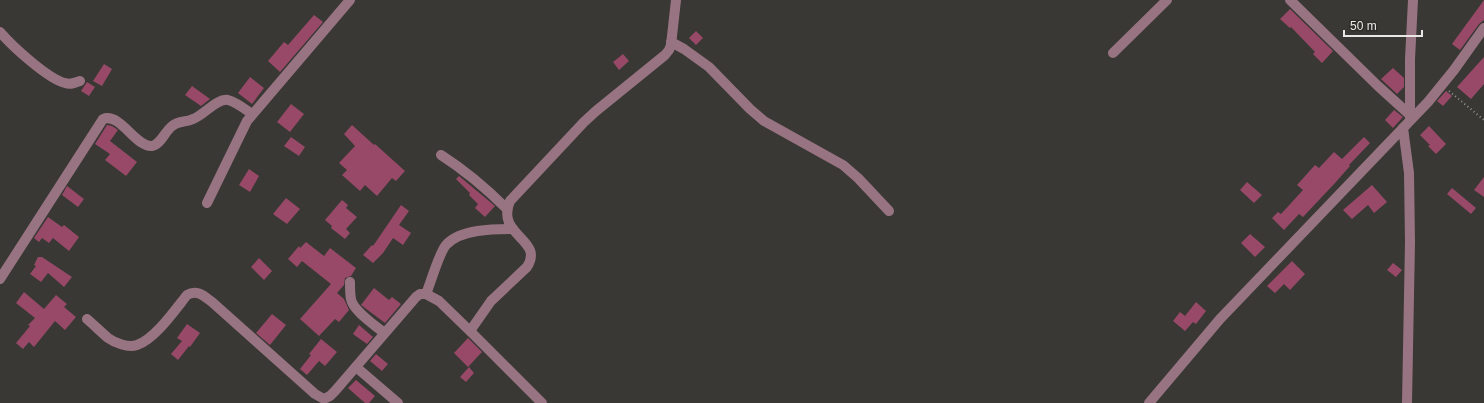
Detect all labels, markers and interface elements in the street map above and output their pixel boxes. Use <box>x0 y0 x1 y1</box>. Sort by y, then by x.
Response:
scale bar <box>1344 12 1422 38</box>
text: 50 m <box>1350 19 1377 33</box>

